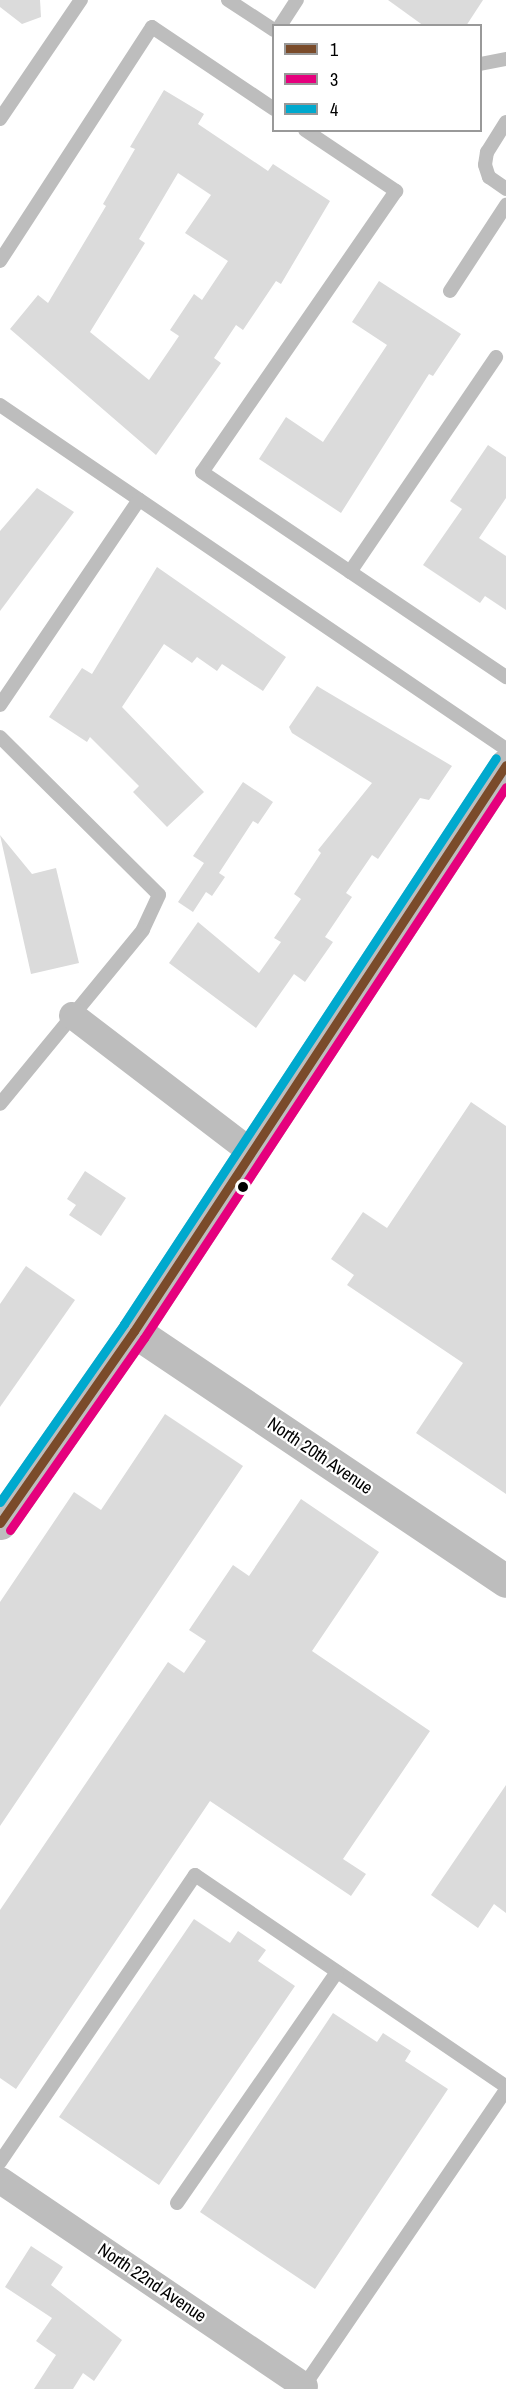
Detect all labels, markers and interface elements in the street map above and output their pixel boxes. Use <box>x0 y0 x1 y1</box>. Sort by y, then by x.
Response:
legend <box>272 24 482 132</box>
text: 1 <box>330 37 338 62</box>
text: 3 <box>330 67 338 92</box>
text: 4 <box>330 97 338 122</box>
unlabelled marker <box>237 1181 249 1193</box>
street label: North 20th Avenue <box>263 1413 377 1499</box>
street label: North 22nd Avenue <box>93 2239 211 2327</box>

